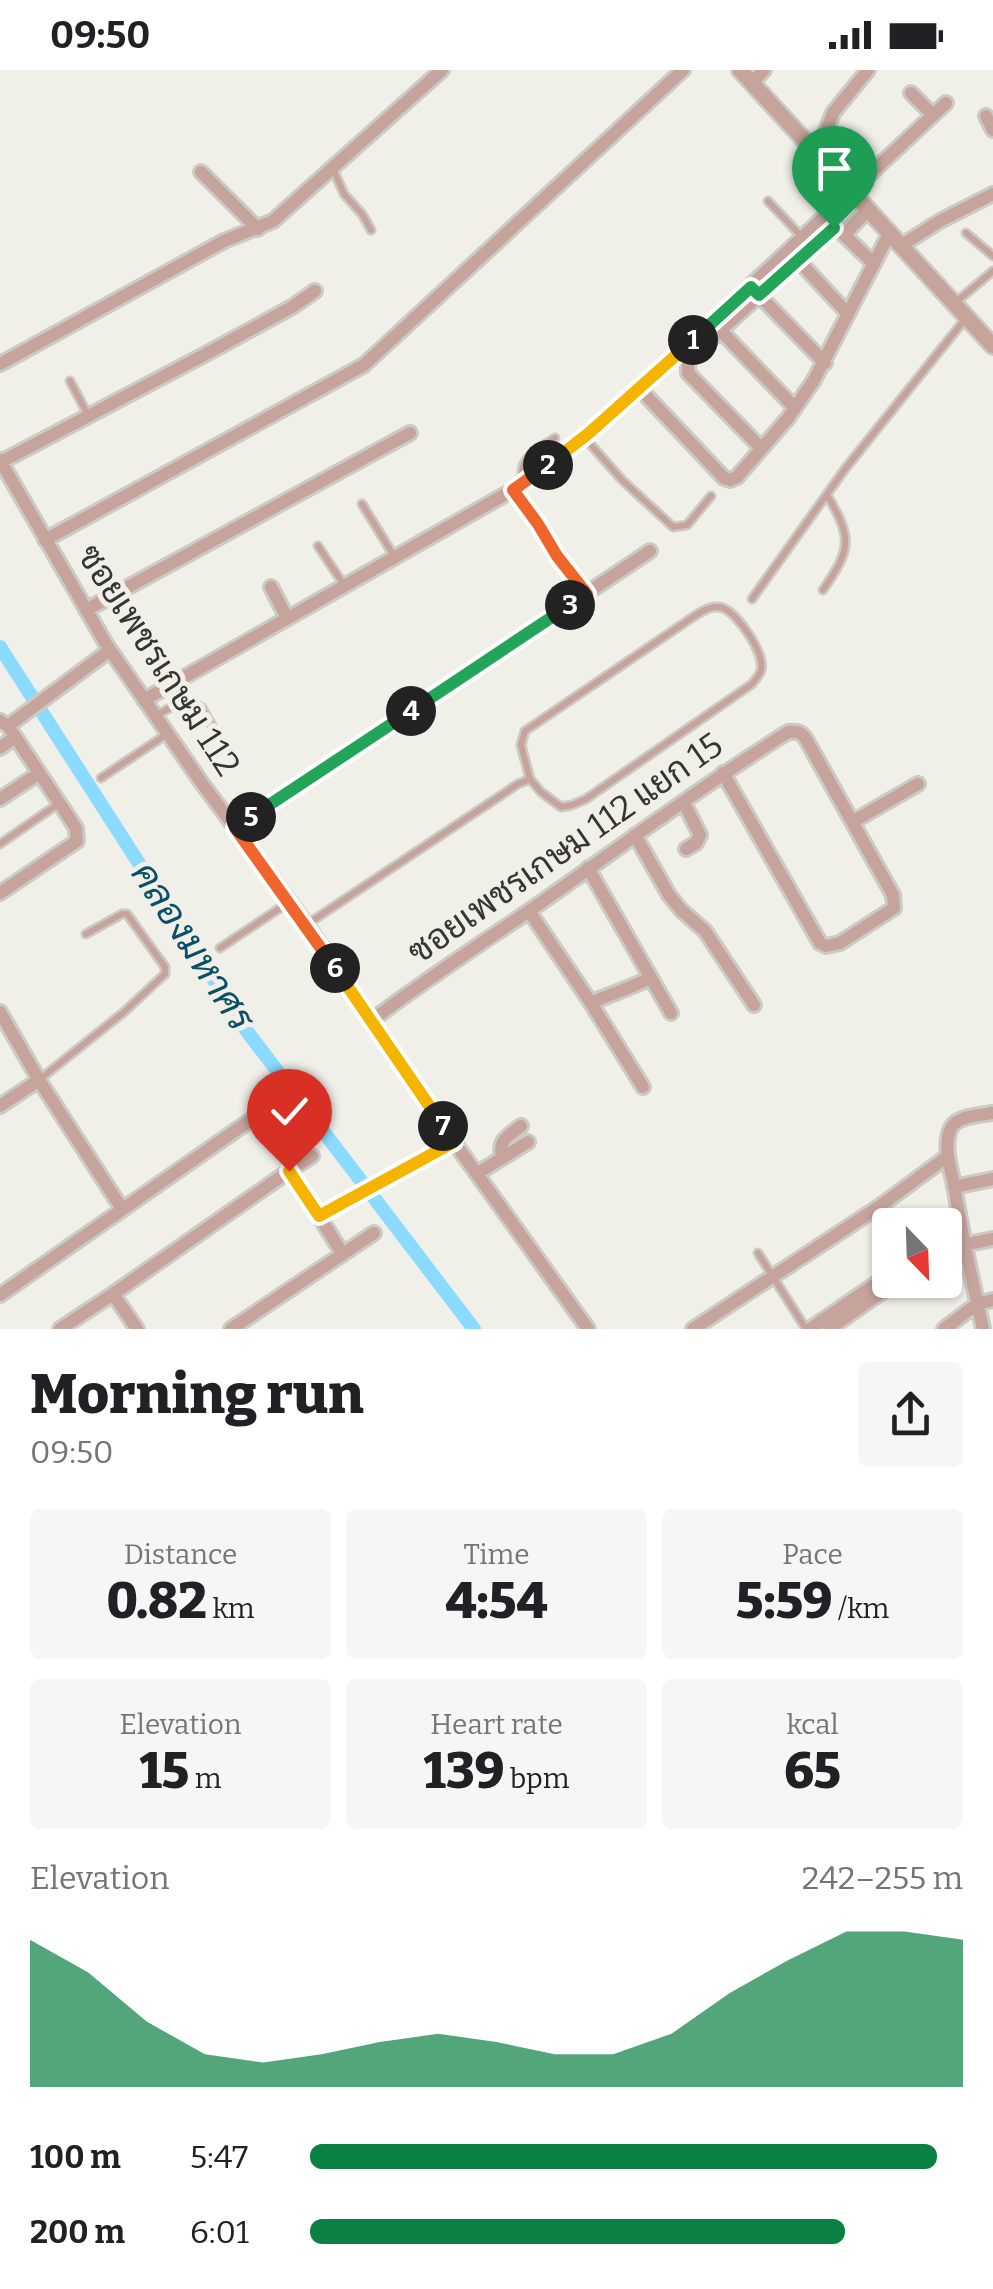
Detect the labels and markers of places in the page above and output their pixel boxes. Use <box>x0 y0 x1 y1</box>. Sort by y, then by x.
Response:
pin <box>792 126 877 229</box>
pin: 1 <box>668 315 718 365</box>
pin: 2 <box>523 440 573 490</box>
pin: 3 <box>545 580 595 630</box>
pin: 4 <box>386 686 436 736</box>
pin: 5 <box>226 792 276 842</box>
pin: 6 <box>310 943 360 993</box>
pin <box>247 1069 332 1172</box>
pin: 7 <box>418 1101 468 1151</box>

